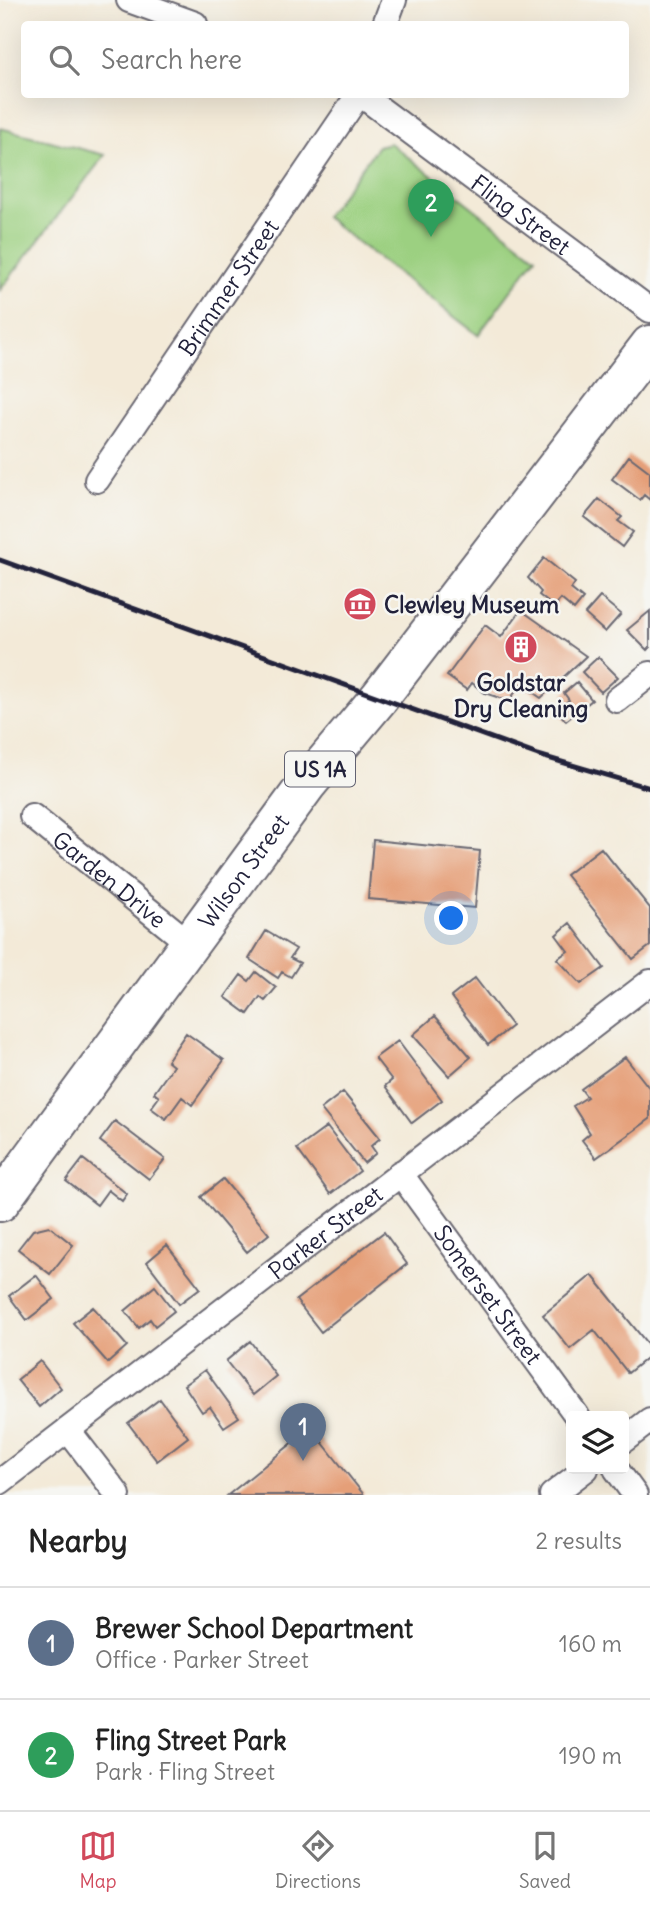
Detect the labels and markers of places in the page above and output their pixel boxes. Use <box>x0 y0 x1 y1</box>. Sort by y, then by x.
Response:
pin: 2 <box>408 179 454 237</box>
museum icon: Clewley Museum <box>341 585 379 623</box>
place label: Clewley Museum <box>384 590 559 619</box>
building icon: Goldstar Dry Cleaning <box>502 628 540 666</box>
place label: Goldstar Dry Cleaning <box>454 668 588 723</box>
pin: 1 <box>280 1403 326 1461</box>

